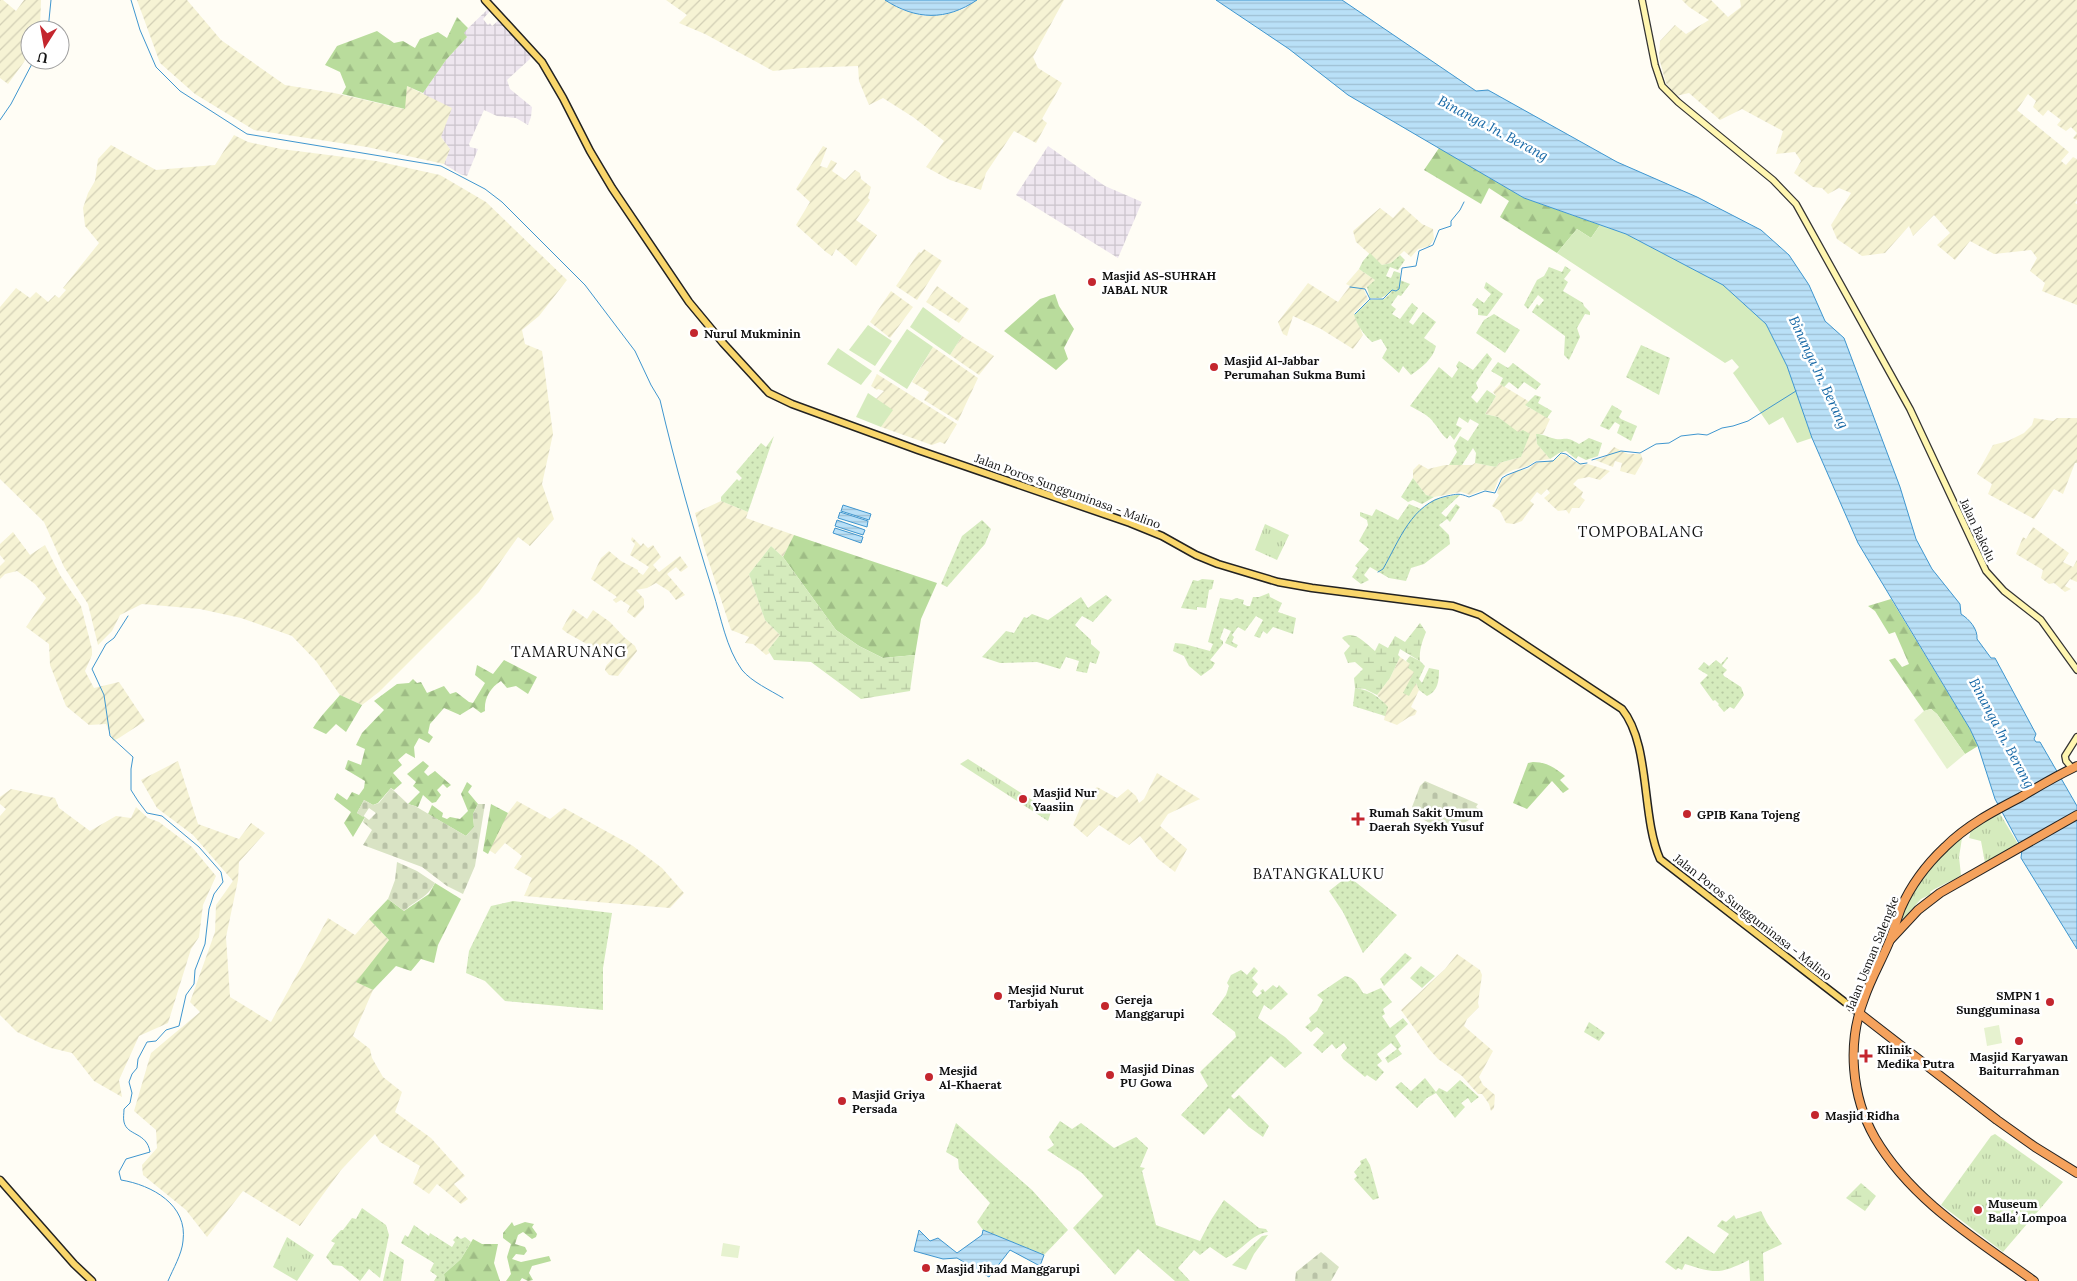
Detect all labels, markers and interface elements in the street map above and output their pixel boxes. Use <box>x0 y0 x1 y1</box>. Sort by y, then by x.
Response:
north arrow <box>20 20 70 70</box>
text: U <box>35 48 49 68</box>
water label: Binanga Jn. Berang <box>1435 91 1551 165</box>
place label: Masjid AS-SUHRAH JABAL NUR <box>1102 268 1216 297</box>
marker: Masjid AS-SUHRAH JABAL NUR <box>1086 276 1098 288</box>
water label: Binanga Jn. Berang <box>1785 313 1853 431</box>
place label: Nurul Mukminin <box>704 326 801 341</box>
marker: Nurul Mukminin <box>688 327 700 339</box>
place label: Masjid Al-Jabbar Perumahan Sukma Bumi <box>1224 353 1365 382</box>
marker: Masjid Al-Jabbar Perumahan Sukma Bumi <box>1208 361 1220 373</box>
street label: Jalan Poros Sungguminasa - Malino <box>972 450 1163 532</box>
street label: Jalan Bakolu <box>1956 495 1999 564</box>
district label: TOMPOBALANG <box>1578 522 1704 541</box>
district label: TAMARUNANG <box>511 642 627 661</box>
water label: Binanga Jn. Berang <box>1965 675 2039 791</box>
place label: Masjid Nur Yaasiin <box>1033 785 1097 814</box>
marker: Masjid Nur Yaasiin <box>1017 793 1029 805</box>
place label: Rumah Sakit Umum Daerah Syekh Yusuf <box>1369 805 1485 834</box>
place label: GPIB Kana Tojeng <box>1697 807 1801 822</box>
marker: GPIB Kana Tojeng <box>1681 808 1693 820</box>
marker: Rumah Sakit Umum Daerah Syekh Yusuf <box>1351 812 1365 826</box>
street label: Jalan Poros Sungguminasa - Malino <box>1670 850 1835 983</box>
district label: BATANGKALUKU <box>1253 864 1385 883</box>
street label: Jalan Usman Salengke <box>1842 893 1902 1013</box>
place label: Mesjid Nurut Tarbiyah <box>1008 982 1085 1011</box>
place label: SMPN 1 Sungguminasa <box>1956 988 2041 1017</box>
marker: Mesjid Nurut Tarbiyah <box>992 990 1004 1002</box>
place label: Gereja Manggarupi <box>1115 992 1184 1021</box>
marker: SMPN 1 Sungguminasa <box>2044 996 2056 1008</box>
marker: Gereja Manggarupi <box>1099 1000 1111 1012</box>
marker: Masjid Karyawan Baiturrahman <box>2013 1035 2025 1047</box>
place label: Klinik Medika Putra <box>1877 1042 1955 1071</box>
marker: Klinik Medika Putra <box>1859 1049 1873 1063</box>
place label: Masjid Karyawan Baiturrahman <box>1970 1049 2069 1078</box>
place label: Masjid Dinas PU Gowa <box>1120 1061 1194 1090</box>
place label: Mesjid Al-Khaerat <box>939 1063 1003 1092</box>
marker: Masjid Dinas PU Gowa <box>1104 1069 1116 1081</box>
marker: Mesjid Al-Khaerat <box>923 1071 935 1083</box>
place label: Masjid Griya Persada <box>852 1087 926 1116</box>
marker: Masjid Griya Persada <box>836 1095 848 1107</box>
place label: Masjid Ridha <box>1825 1108 1900 1123</box>
marker: Masjid Ridha <box>1809 1109 1821 1121</box>
place label: Museum Ballaʼ Lompoa <box>1988 1196 2068 1225</box>
marker: Museum Ballaʼ Lompoa <box>1972 1204 1984 1216</box>
place label: Masjid Jihad Manggarupi <box>936 1261 1080 1276</box>
marker: Masjid Jihad Manggarupi <box>920 1262 932 1274</box>

